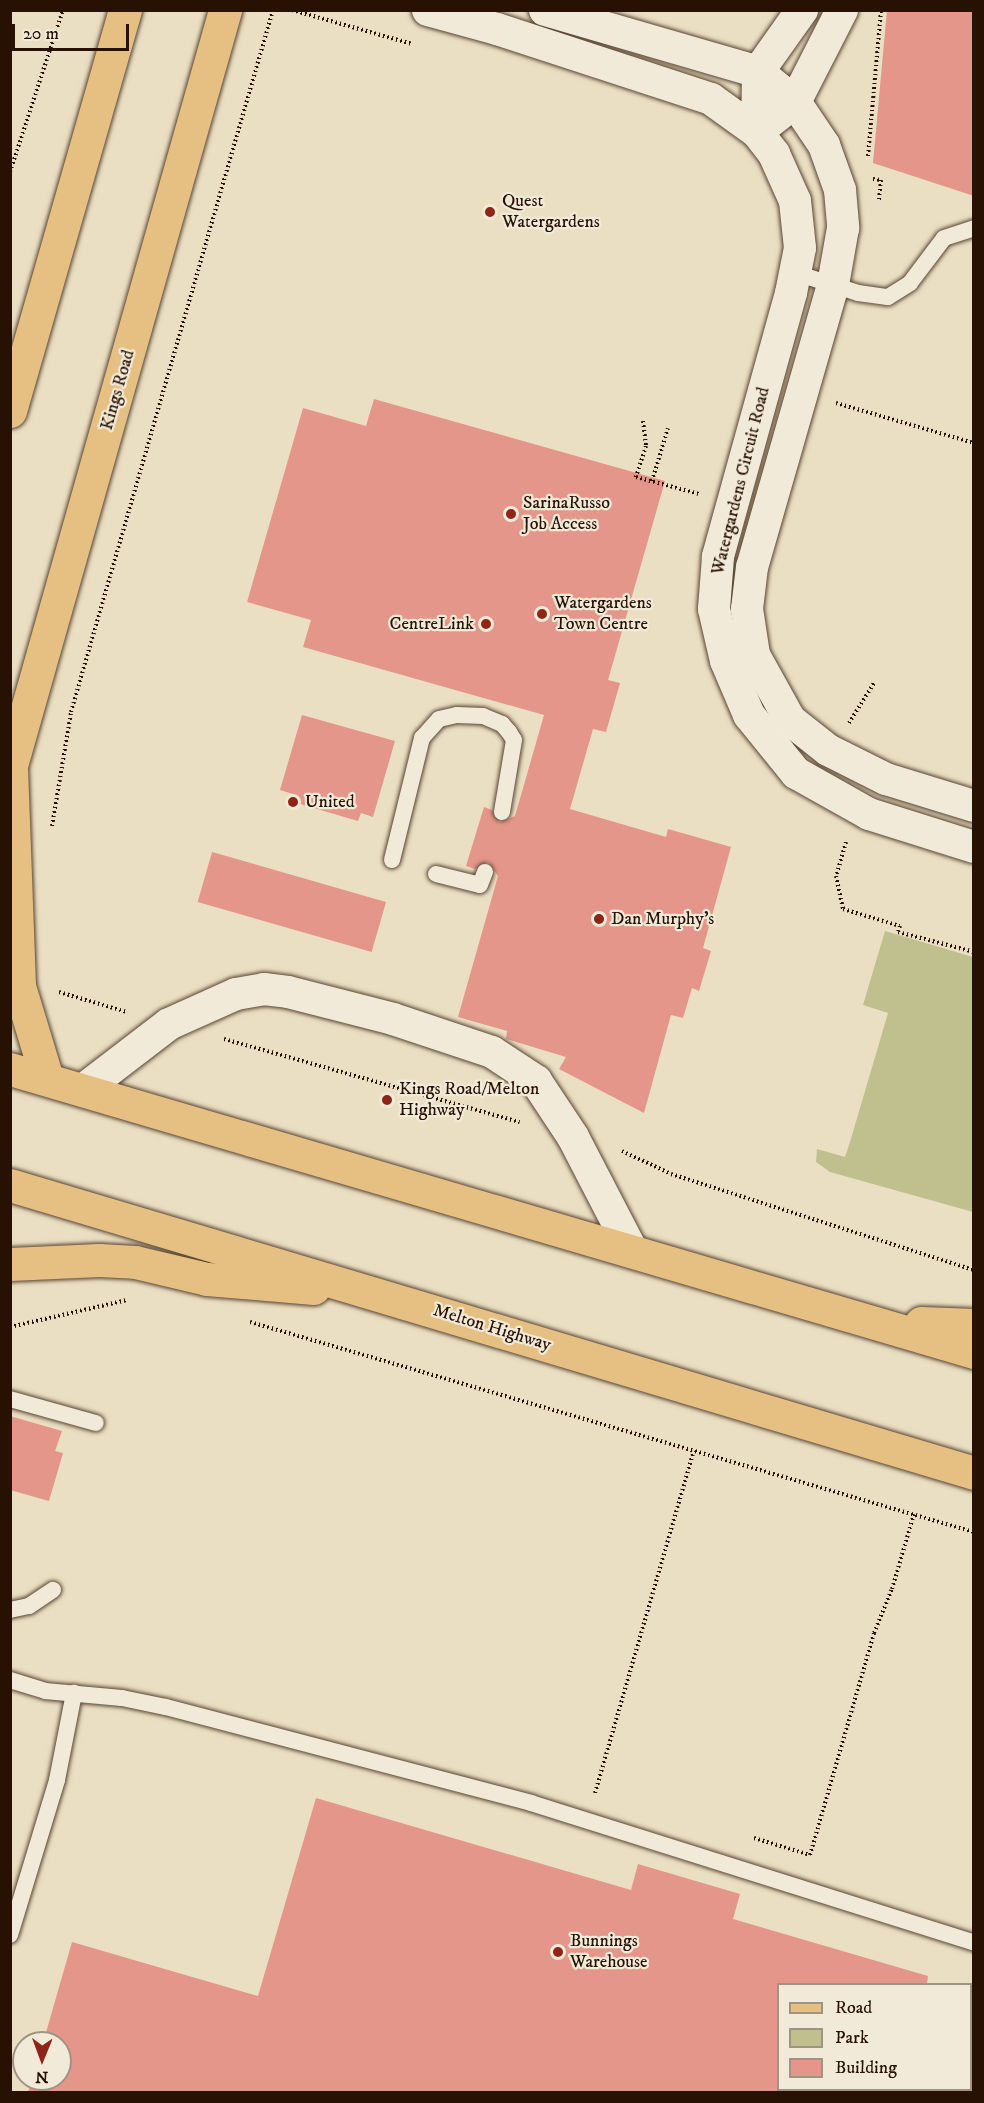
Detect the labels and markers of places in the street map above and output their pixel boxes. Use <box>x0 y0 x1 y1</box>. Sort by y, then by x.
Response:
place label: Quest Watergardens <box>502 191 600 234</box>
marker: Quest Watergardens <box>483 205 497 219</box>
place label: SarinaRusso Job Access <box>523 493 610 536</box>
marker: SarinaRusso Job Access <box>504 507 518 521</box>
place label: Watergardens Town Centre <box>554 593 652 636</box>
marker: Watergardens Town Centre <box>535 607 549 621</box>
place label: CentreLink <box>389 613 474 635</box>
marker: CentreLink <box>479 617 493 631</box>
place label: United <box>305 791 355 813</box>
marker: United <box>286 795 300 809</box>
place label: Dan Murphy's <box>611 908 714 930</box>
marker: Dan Murphy's <box>592 912 606 926</box>
place label: Kings Road/Melton Highway <box>399 1079 539 1122</box>
marker: Kings Road/Melton Highway <box>380 1093 394 1107</box>
place label: Bunnings Warehouse <box>570 1931 648 1974</box>
marker: Bunnings Warehouse <box>551 1945 565 1959</box>

